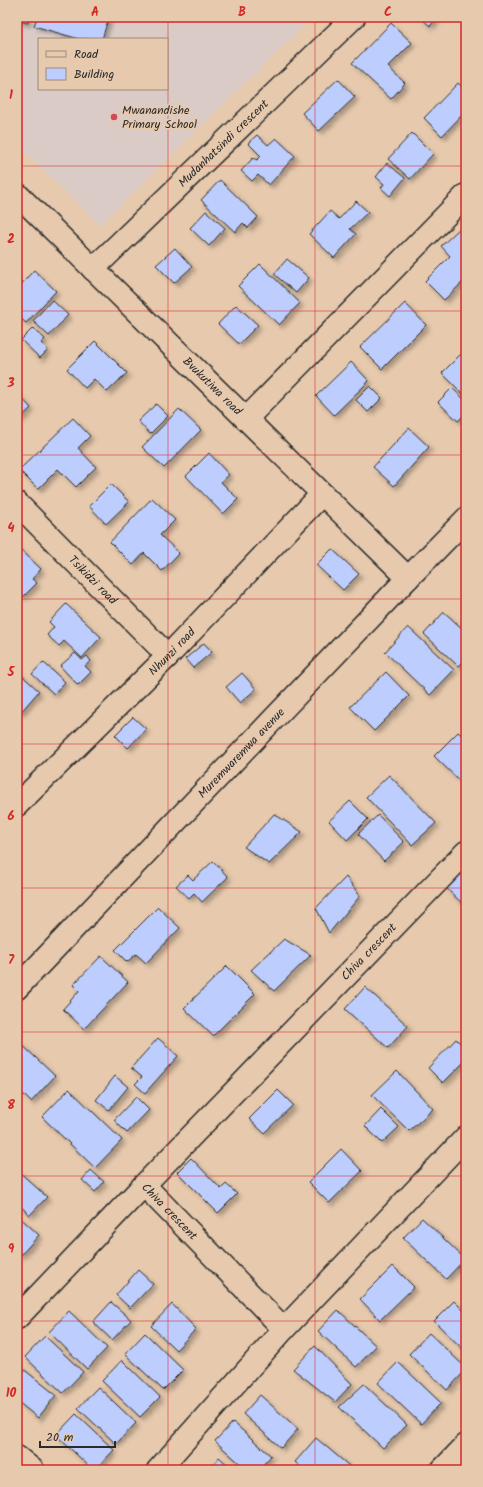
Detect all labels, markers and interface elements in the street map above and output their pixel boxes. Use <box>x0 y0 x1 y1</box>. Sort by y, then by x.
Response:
text: A <box>91 2 99 23</box>
text: B <box>238 2 246 23</box>
text: C <box>384 2 392 23</box>
legend <box>38 38 168 90</box>
text: Road <box>74 45 99 64</box>
text: Building <box>74 65 114 84</box>
text: 1 <box>9 85 13 106</box>
street label: Mudanhatsindi crescent <box>174 95 273 192</box>
place label: Mwanandishe Primary School <box>122 101 197 134</box>
marker: Mwanandishe Primary School <box>109 112 119 122</box>
text: 2 <box>7 229 15 250</box>
street label: Bvukutiwa road <box>178 352 247 420</box>
text: 3 <box>6 373 15 394</box>
text: 4 <box>7 518 15 539</box>
street label: Tsikidzi road <box>64 551 122 610</box>
street label: Nhunzi road <box>144 622 201 680</box>
text: 5 <box>7 662 16 683</box>
street label: Muremwaremwa avenue <box>193 703 290 802</box>
text: 6 <box>7 806 15 827</box>
street label: Chiva crescent <box>337 919 402 985</box>
text: 7 <box>8 950 15 971</box>
text: 8 <box>7 1095 15 1116</box>
street label: Chiva crescent <box>137 1178 202 1245</box>
text: 9 <box>8 1239 15 1260</box>
text: 10 <box>6 1383 17 1404</box>
scale bar <box>40 1423 115 1449</box>
text: 20 m <box>46 1428 74 1447</box>

